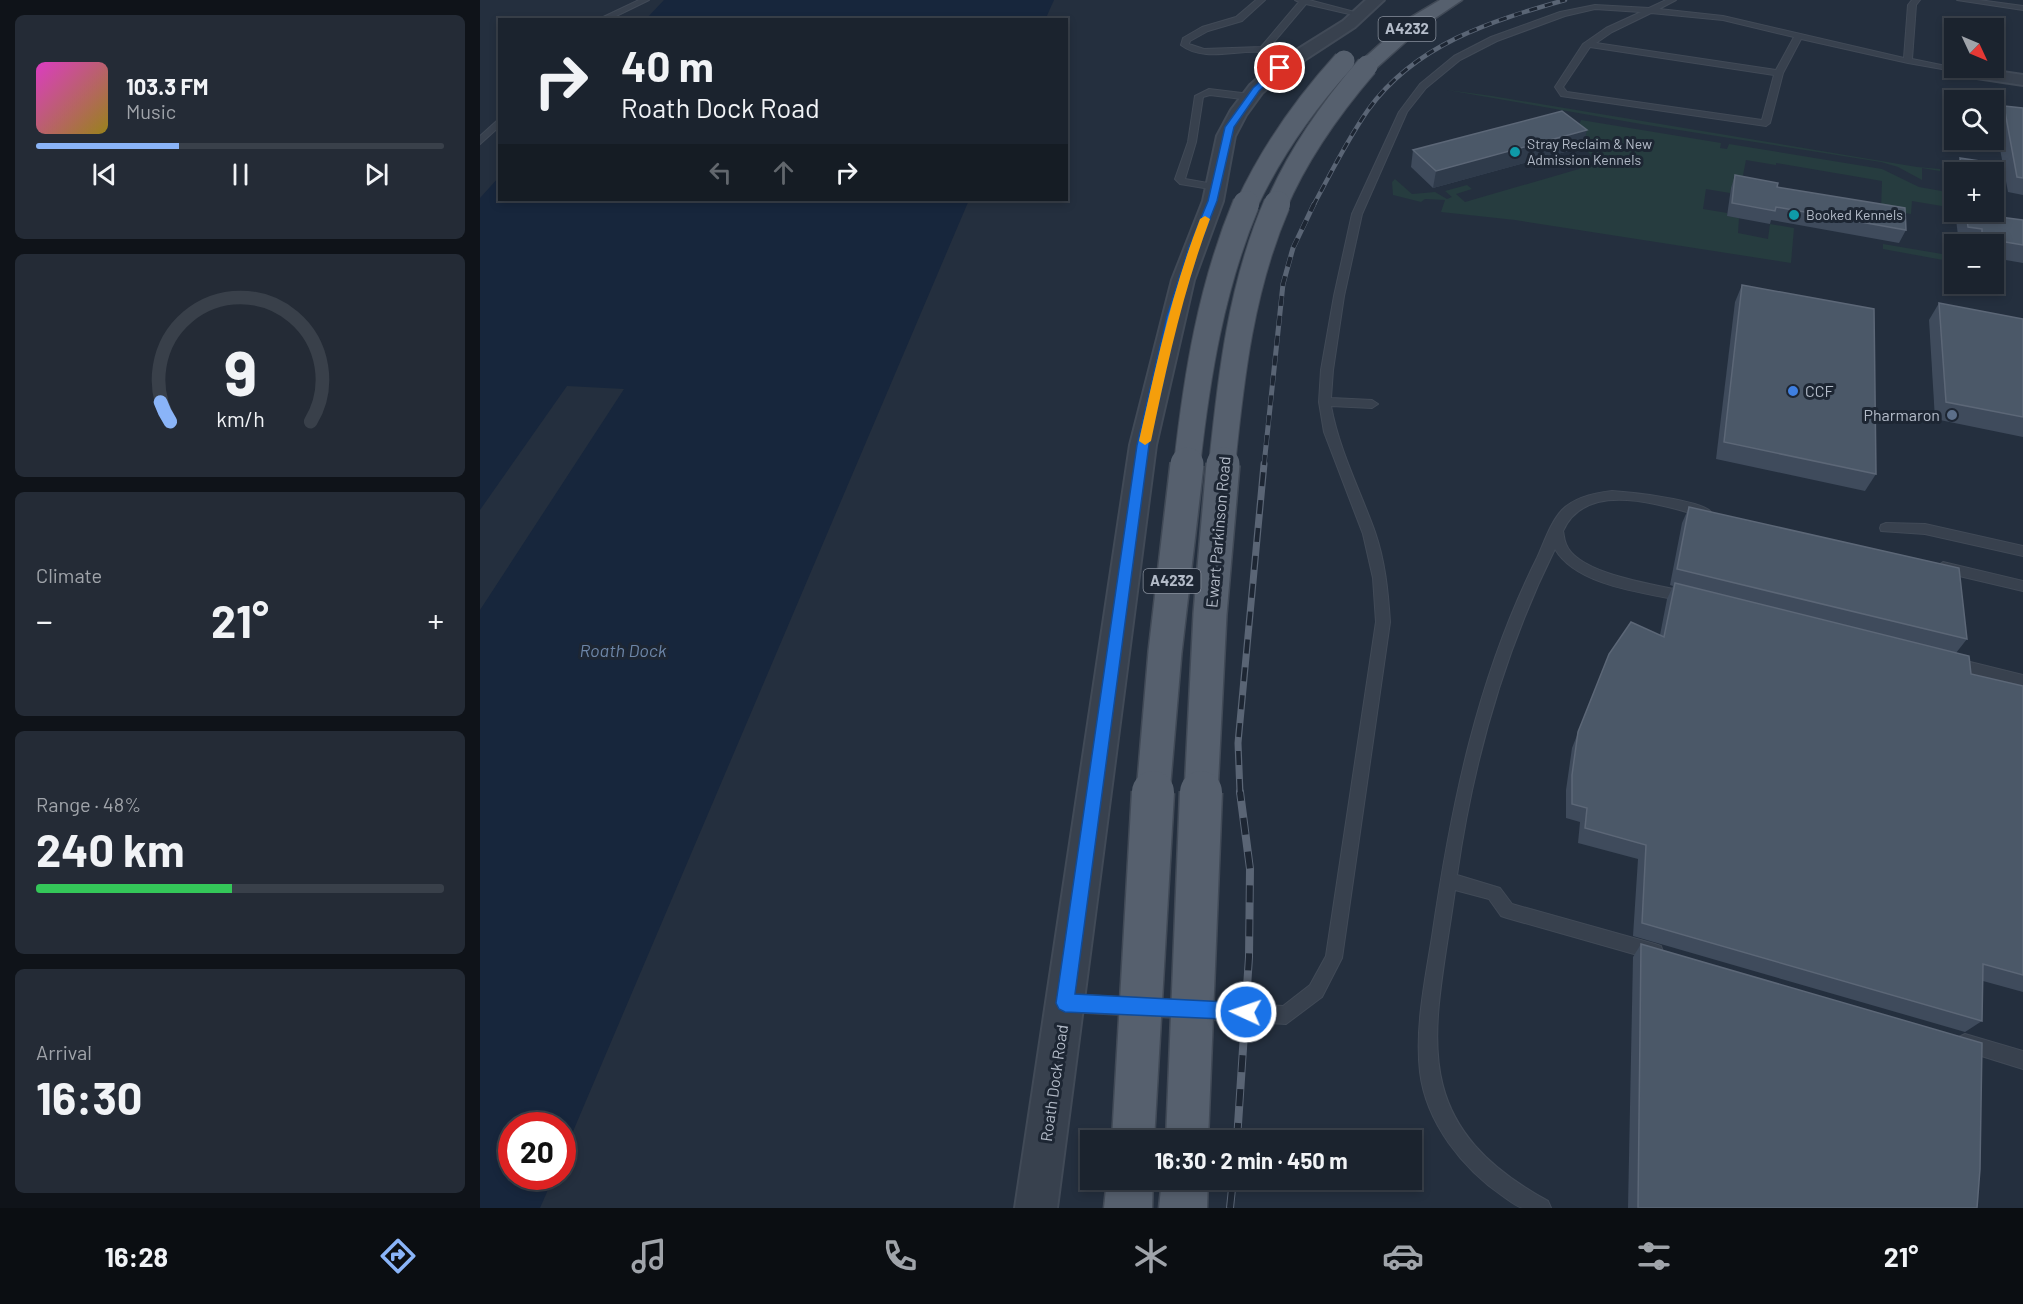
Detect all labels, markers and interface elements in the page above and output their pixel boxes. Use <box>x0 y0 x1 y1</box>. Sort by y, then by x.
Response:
road number: A4232 <box>1378 17 1436 41</box>
north arrow <box>1944 18 2004 78</box>
map controls <box>1944 18 2004 294</box>
text: 40 m <box>621 40 714 90</box>
icon: right <box>522 42 600 120</box>
pin <box>1254 42 1305 93</box>
icon: arrive <box>1263 51 1296 84</box>
text: 103.3 FM <box>126 73 208 99</box>
button: search <box>1944 90 2004 150</box>
text: Roath Dock Road <box>621 91 820 123</box>
text: Music <box>126 99 176 123</box>
place label: Stray Reclaim & New Admission Kennels <box>1527 135 1652 168</box>
marker: Stray Reclaim & New Admission Kennels <box>1508 145 1522 159</box>
icon: left <box>704 156 737 189</box>
icon: ahead <box>767 156 800 189</box>
icon: right <box>830 156 863 189</box>
icon: previous <box>88 158 121 191</box>
icon: pause <box>224 158 257 191</box>
icon: next <box>360 158 393 191</box>
button: + <box>1944 162 2004 222</box>
place label: Booked Kennels <box>1806 206 1903 223</box>
marker: Booked Kennels <box>1787 208 1801 222</box>
button: − <box>1944 234 2004 294</box>
text: 9 <box>223 335 257 409</box>
place label: CCF <box>1805 381 1834 400</box>
marker: CCF <box>1786 384 1800 398</box>
place label: Pharmaron <box>1863 405 1940 424</box>
text: km/h <box>216 407 264 432</box>
marker: Pharmaron <box>1945 408 1959 422</box>
street label: Ewart Parkinson Road <box>1201 455 1234 609</box>
text: Climate <box>36 563 102 587</box>
road number: A4232 <box>1144 569 1200 593</box>
text: 21° <box>211 593 269 647</box>
text: − <box>36 600 53 640</box>
text: + <box>428 600 444 640</box>
water label: Roath Dock <box>579 639 667 661</box>
text: Range · 48% <box>36 792 141 816</box>
text: 240 km <box>36 822 185 876</box>
position arrow <box>1214 980 1278 1044</box>
street label: Roath Dock Road <box>1036 1023 1071 1143</box>
text: Arrival <box>36 1040 92 1064</box>
text: 16:30 <box>36 1070 142 1124</box>
speed limit sign: 20 <box>498 1112 576 1190</box>
text: 16:30 · 2 min · 450 m <box>1154 1147 1348 1173</box>
icon: directions <box>377 1235 419 1277</box>
icon: music <box>628 1235 670 1277</box>
icon: phone <box>879 1235 921 1277</box>
icon: climate <box>1130 1235 1172 1277</box>
icon: car <box>1382 1235 1424 1277</box>
icon: filters <box>1633 1235 1675 1277</box>
text: 16:28 <box>105 1240 168 1272</box>
text: 21° <box>1884 1240 1918 1272</box>

